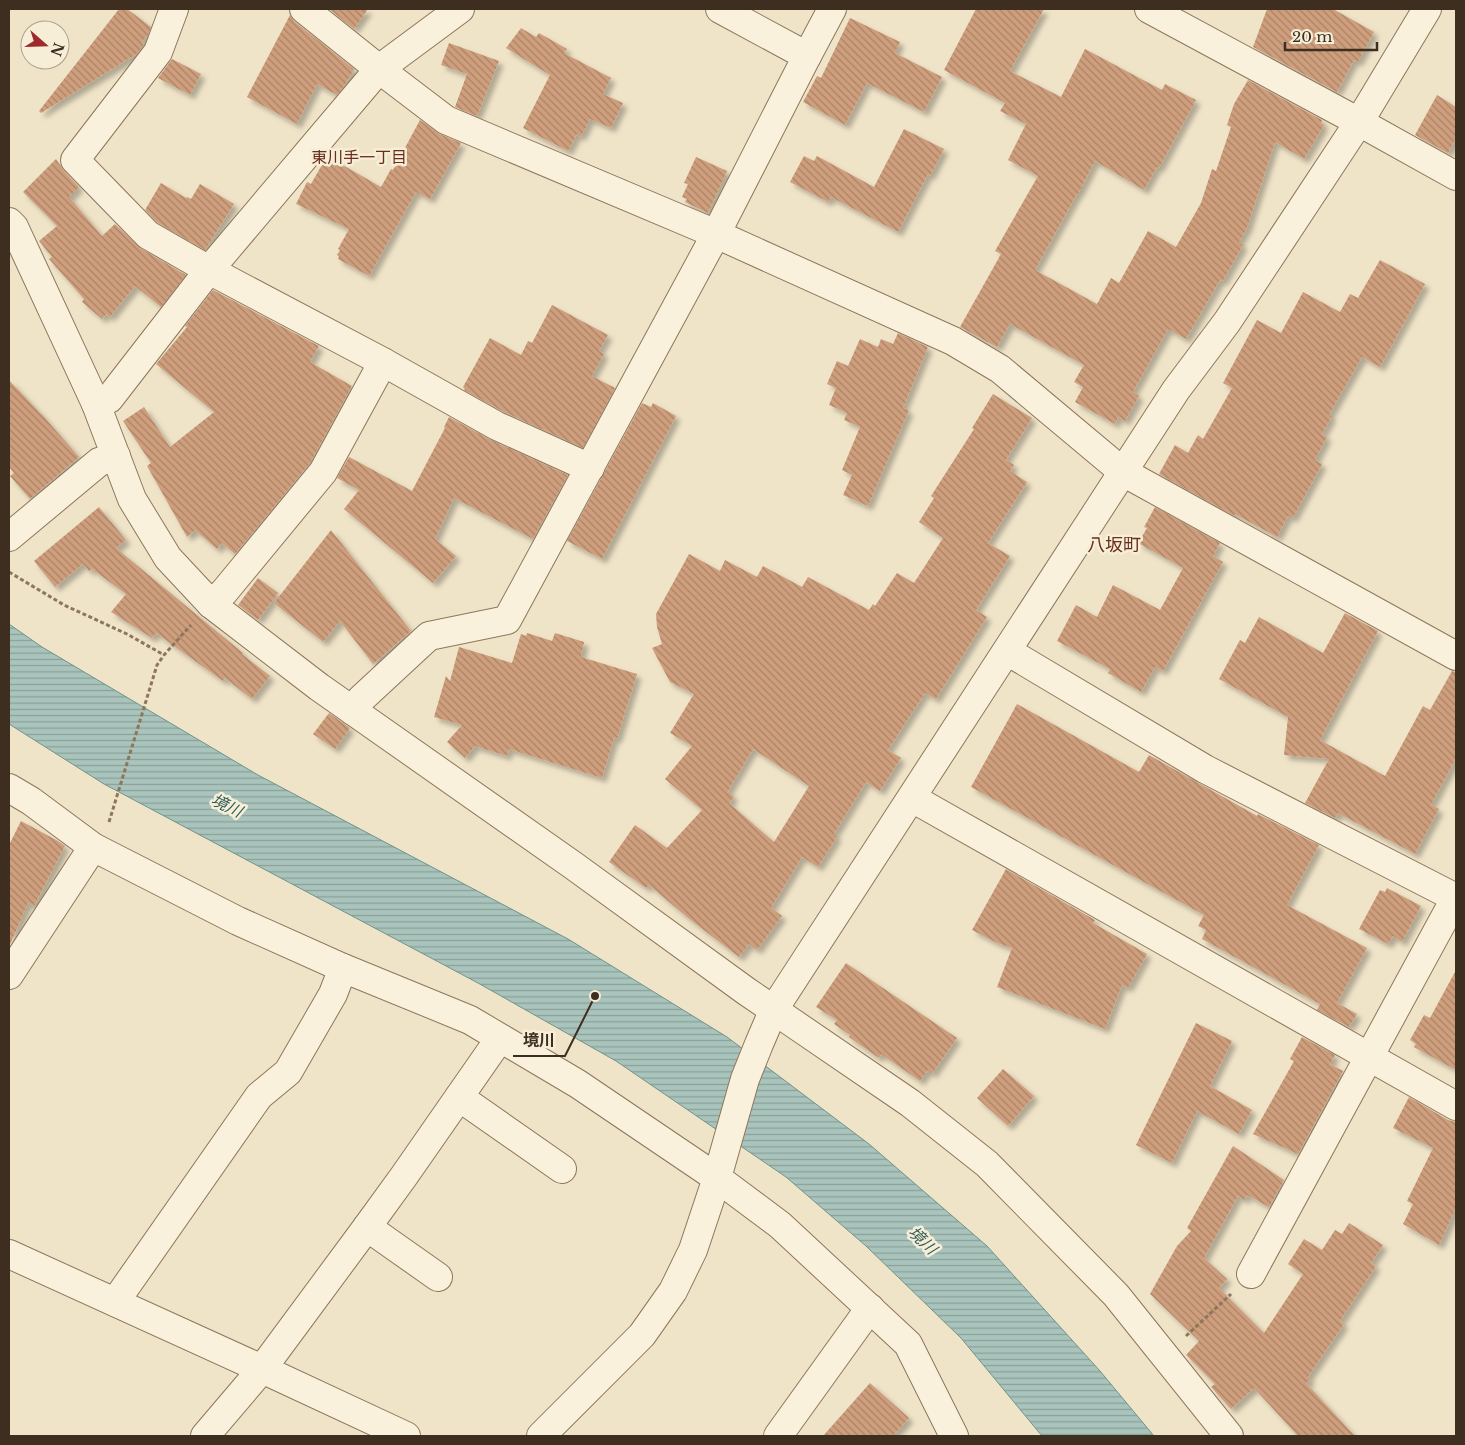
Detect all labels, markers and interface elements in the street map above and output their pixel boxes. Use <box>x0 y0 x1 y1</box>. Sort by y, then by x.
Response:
north arrow <box>20 20 70 70</box>
scale bar <box>1285 20 1378 52</box>
text: 20 m <box>1292 27 1332 46</box>
text: N <box>47 40 68 59</box>
district label: 東川手一丁目 <box>311 147 407 167</box>
district label: 八坂町 <box>1087 534 1141 556</box>
water label: 境川 <box>208 789 248 822</box>
callout: 境川 <box>513 1025 565 1056</box>
text: 境川 <box>523 1030 555 1050</box>
water label: 境川 <box>905 1222 943 1260</box>

